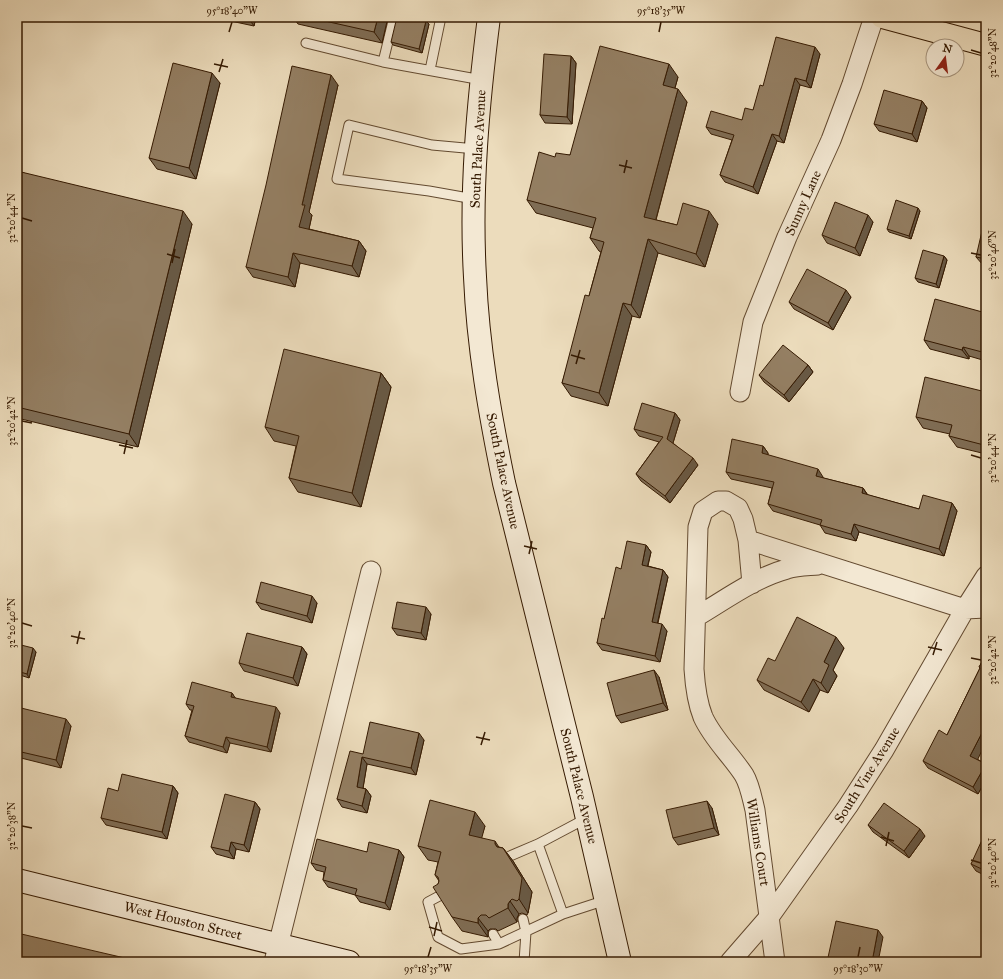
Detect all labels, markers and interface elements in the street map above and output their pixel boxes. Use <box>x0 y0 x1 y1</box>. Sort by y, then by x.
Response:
text: 95°18'40"W <box>207 5 258 17</box>
text: 95°18'35"W <box>637 5 686 17</box>
text: 32°20'48"N <box>987 28 999 78</box>
north arrow <box>925 38 965 78</box>
text: N <box>941 41 954 56</box>
street label: South Palace Avenue <box>466 89 490 209</box>
street label: Sunny Lane <box>781 168 825 238</box>
text: 32°20'44"N <box>6 192 18 243</box>
text: 32°20'46"N <box>987 230 999 280</box>
text: 32°20'42"N <box>6 396 18 446</box>
street label: South Palace Avenue <box>482 411 524 531</box>
text: 32°20'44"N <box>987 432 999 483</box>
text: 32°20'40"N <box>6 597 18 648</box>
text: 32°20'42"N <box>987 635 999 685</box>
street label: South Vine Avenue <box>831 724 904 826</box>
street label: South Palace Avenue <box>556 726 602 846</box>
street label: Williams Court <box>743 797 773 887</box>
text: 32°20'38"N <box>6 801 18 850</box>
text: 32°20'40"N <box>987 837 999 888</box>
street label: West Houston Street <box>122 898 244 944</box>
text: 95°18'35"W <box>404 963 453 975</box>
text: 95°18'30"W <box>833 963 883 975</box>

